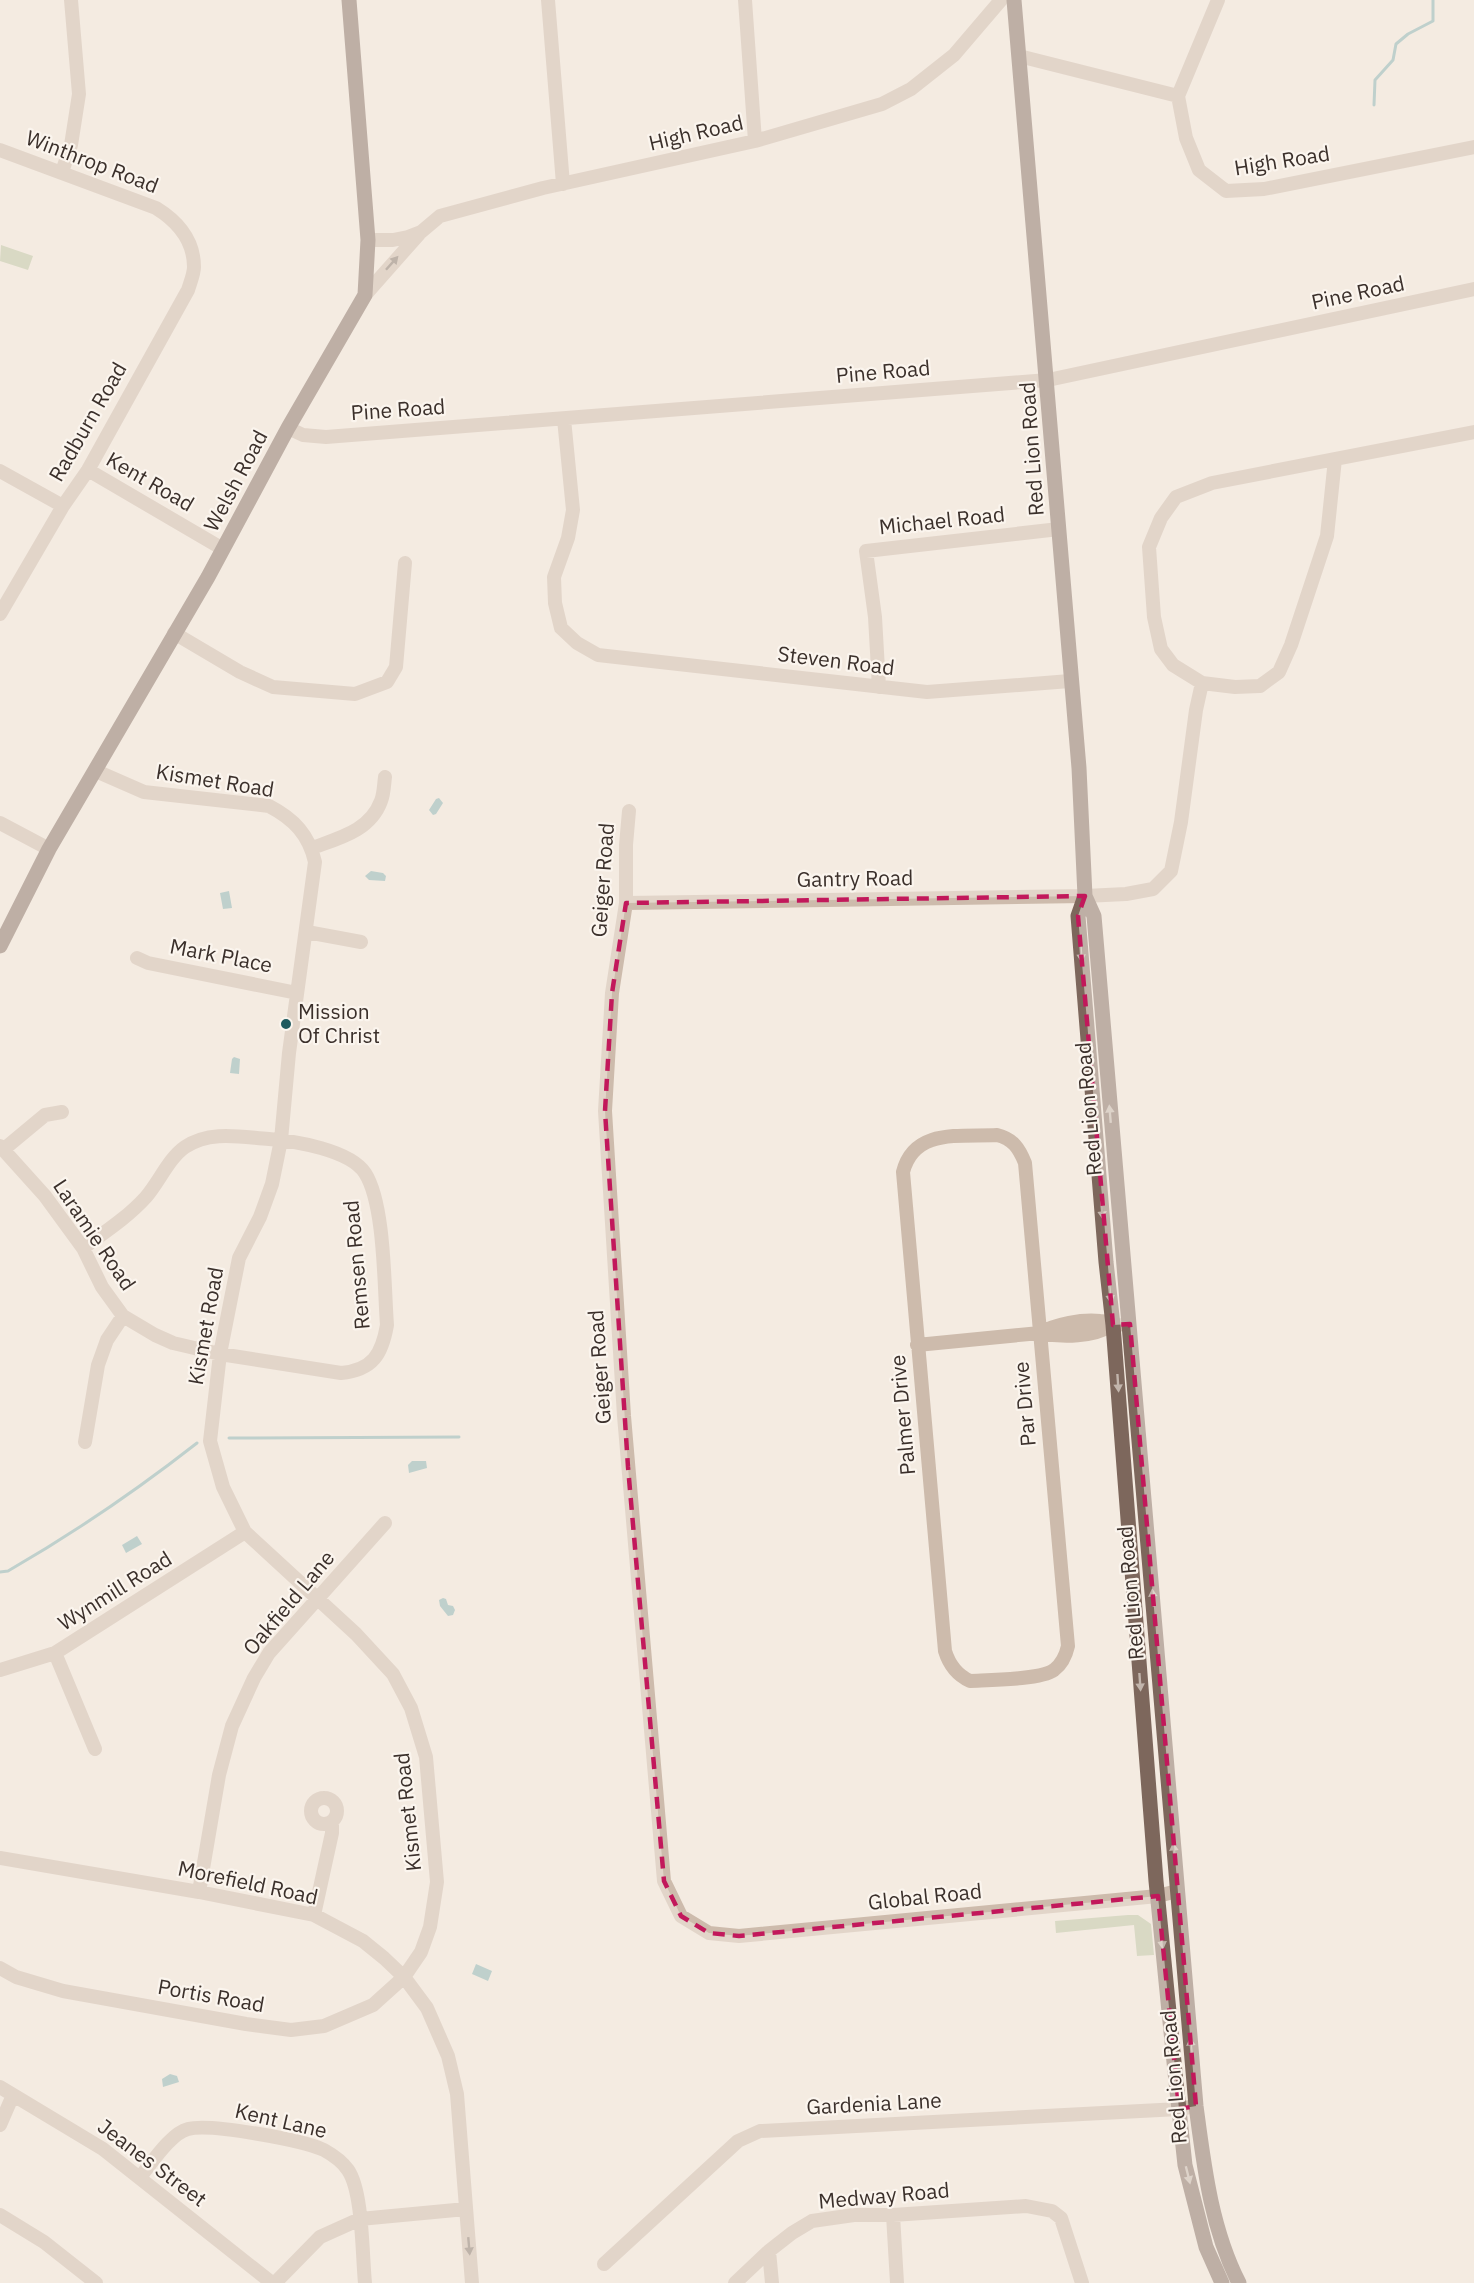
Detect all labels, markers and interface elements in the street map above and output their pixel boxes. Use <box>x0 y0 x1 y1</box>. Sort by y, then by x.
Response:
street label: High Road <box>646 108 746 157</box>
street label: Winthrop Road <box>22 123 163 199</box>
street label: High Road <box>1232 139 1332 181</box>
one-way arrow <box>385 256 398 271</box>
street label: Pine Road <box>1309 268 1407 316</box>
street label: Pine Road <box>835 353 931 389</box>
street label: Radburn Road <box>42 357 133 486</box>
street label: Red Lion Road <box>1012 381 1050 517</box>
street label: Pine Road <box>350 392 446 426</box>
street label: Welsh Road <box>197 425 274 536</box>
street label: Kent Road <box>102 445 199 517</box>
street label: Michael Road <box>878 499 1006 541</box>
street label: Steven Road <box>776 639 896 681</box>
street label: Kismet Road <box>154 757 276 803</box>
street label: Geiger Road <box>584 822 620 938</box>
street label: Gantry Road <box>796 863 914 893</box>
street label: Mark Place <box>168 931 275 979</box>
one-way arrow <box>1076 944 1086 963</box>
place label: Mission Of Christ <box>298 997 380 1049</box>
marker: Mission Of Christ <box>279 1017 293 1031</box>
street label: Red Lion Road <box>1068 1041 1108 1177</box>
one-way arrow <box>1105 1104 1115 1123</box>
street label: Laramie Road <box>47 1173 142 1296</box>
street label: Remsen Road <box>336 1199 376 1331</box>
one-way arrow <box>1097 1201 1107 1220</box>
street label: Kismet Road <box>181 1265 229 1387</box>
one-way arrow <box>1105 1284 1114 1303</box>
street label: Geiger Road <box>581 1309 617 1425</box>
street label: Palmer Drive <box>883 1354 921 1476</box>
street label: Par Drive <box>1006 1360 1042 1448</box>
one-way arrow <box>1113 1374 1122 1393</box>
street label: Red Lion Road <box>1110 1525 1150 1661</box>
street label: Wynmill Road <box>52 1544 177 1636</box>
street label: Oakfield Lane <box>236 1544 340 1661</box>
one-way arrow <box>1148 1589 1158 1608</box>
one-way arrow <box>1136 1673 1145 1692</box>
street label: Kismet Road <box>387 1751 427 1873</box>
one-way arrow <box>1169 1843 1179 1862</box>
street label: Morefield Road <box>176 1854 321 1911</box>
street label: Global Road <box>867 1876 983 1916</box>
one-way arrow <box>1157 1930 1167 1949</box>
street label: Portis Road <box>156 1972 267 2018</box>
street label: Red Lion Road <box>1153 2009 1193 2145</box>
one-way arrow <box>1187 2038 1196 2057</box>
street label: Gardenia Lane <box>805 2085 942 2121</box>
street label: Kent Lane <box>232 2096 330 2144</box>
street label: Jeanes Street <box>92 2112 213 2212</box>
one-way arrow <box>1184 2166 1194 2184</box>
street label: Medway Road <box>817 2175 951 2215</box>
one-way arrow <box>464 2236 474 2255</box>

